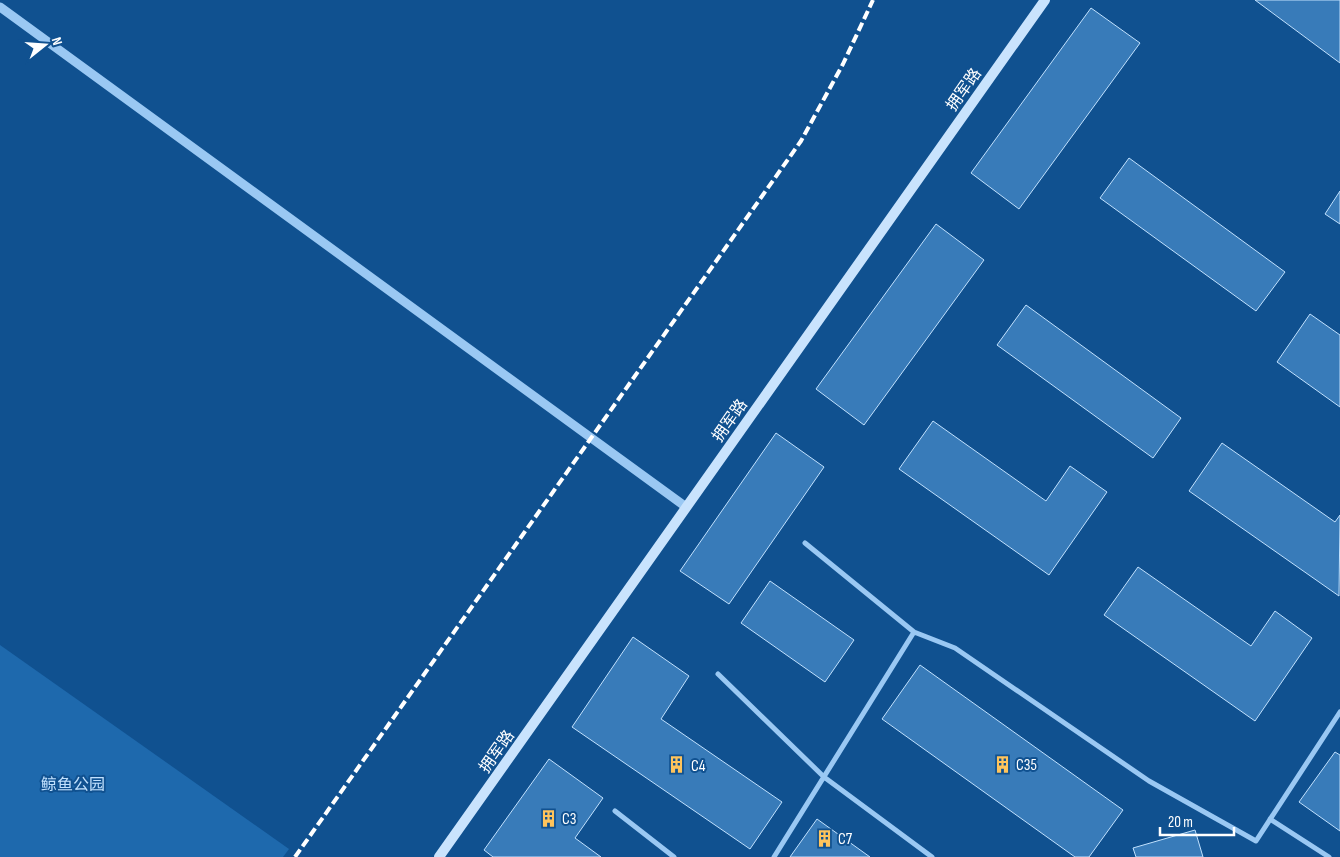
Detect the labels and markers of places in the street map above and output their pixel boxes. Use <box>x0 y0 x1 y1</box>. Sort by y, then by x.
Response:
building icon: C35 <box>992 754 1012 774</box>
building icon: C4 <box>667 755 687 775</box>
place label: C35 <box>1016 756 1037 775</box>
place label: C4 <box>691 757 706 776</box>
building icon: C3 <box>538 808 558 828</box>
place label: C3 <box>562 810 576 829</box>
building icon: C7 <box>814 828 834 848</box>
place label: C7 <box>838 830 853 849</box>

